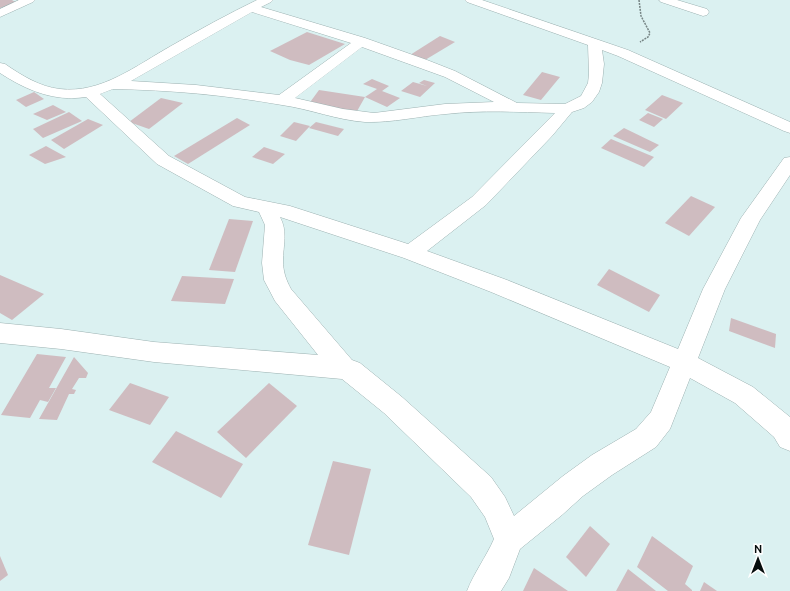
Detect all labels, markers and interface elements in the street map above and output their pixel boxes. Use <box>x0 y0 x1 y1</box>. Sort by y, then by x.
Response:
north arrow <box>738 539 778 579</box>
text: N <box>754 543 762 555</box>

